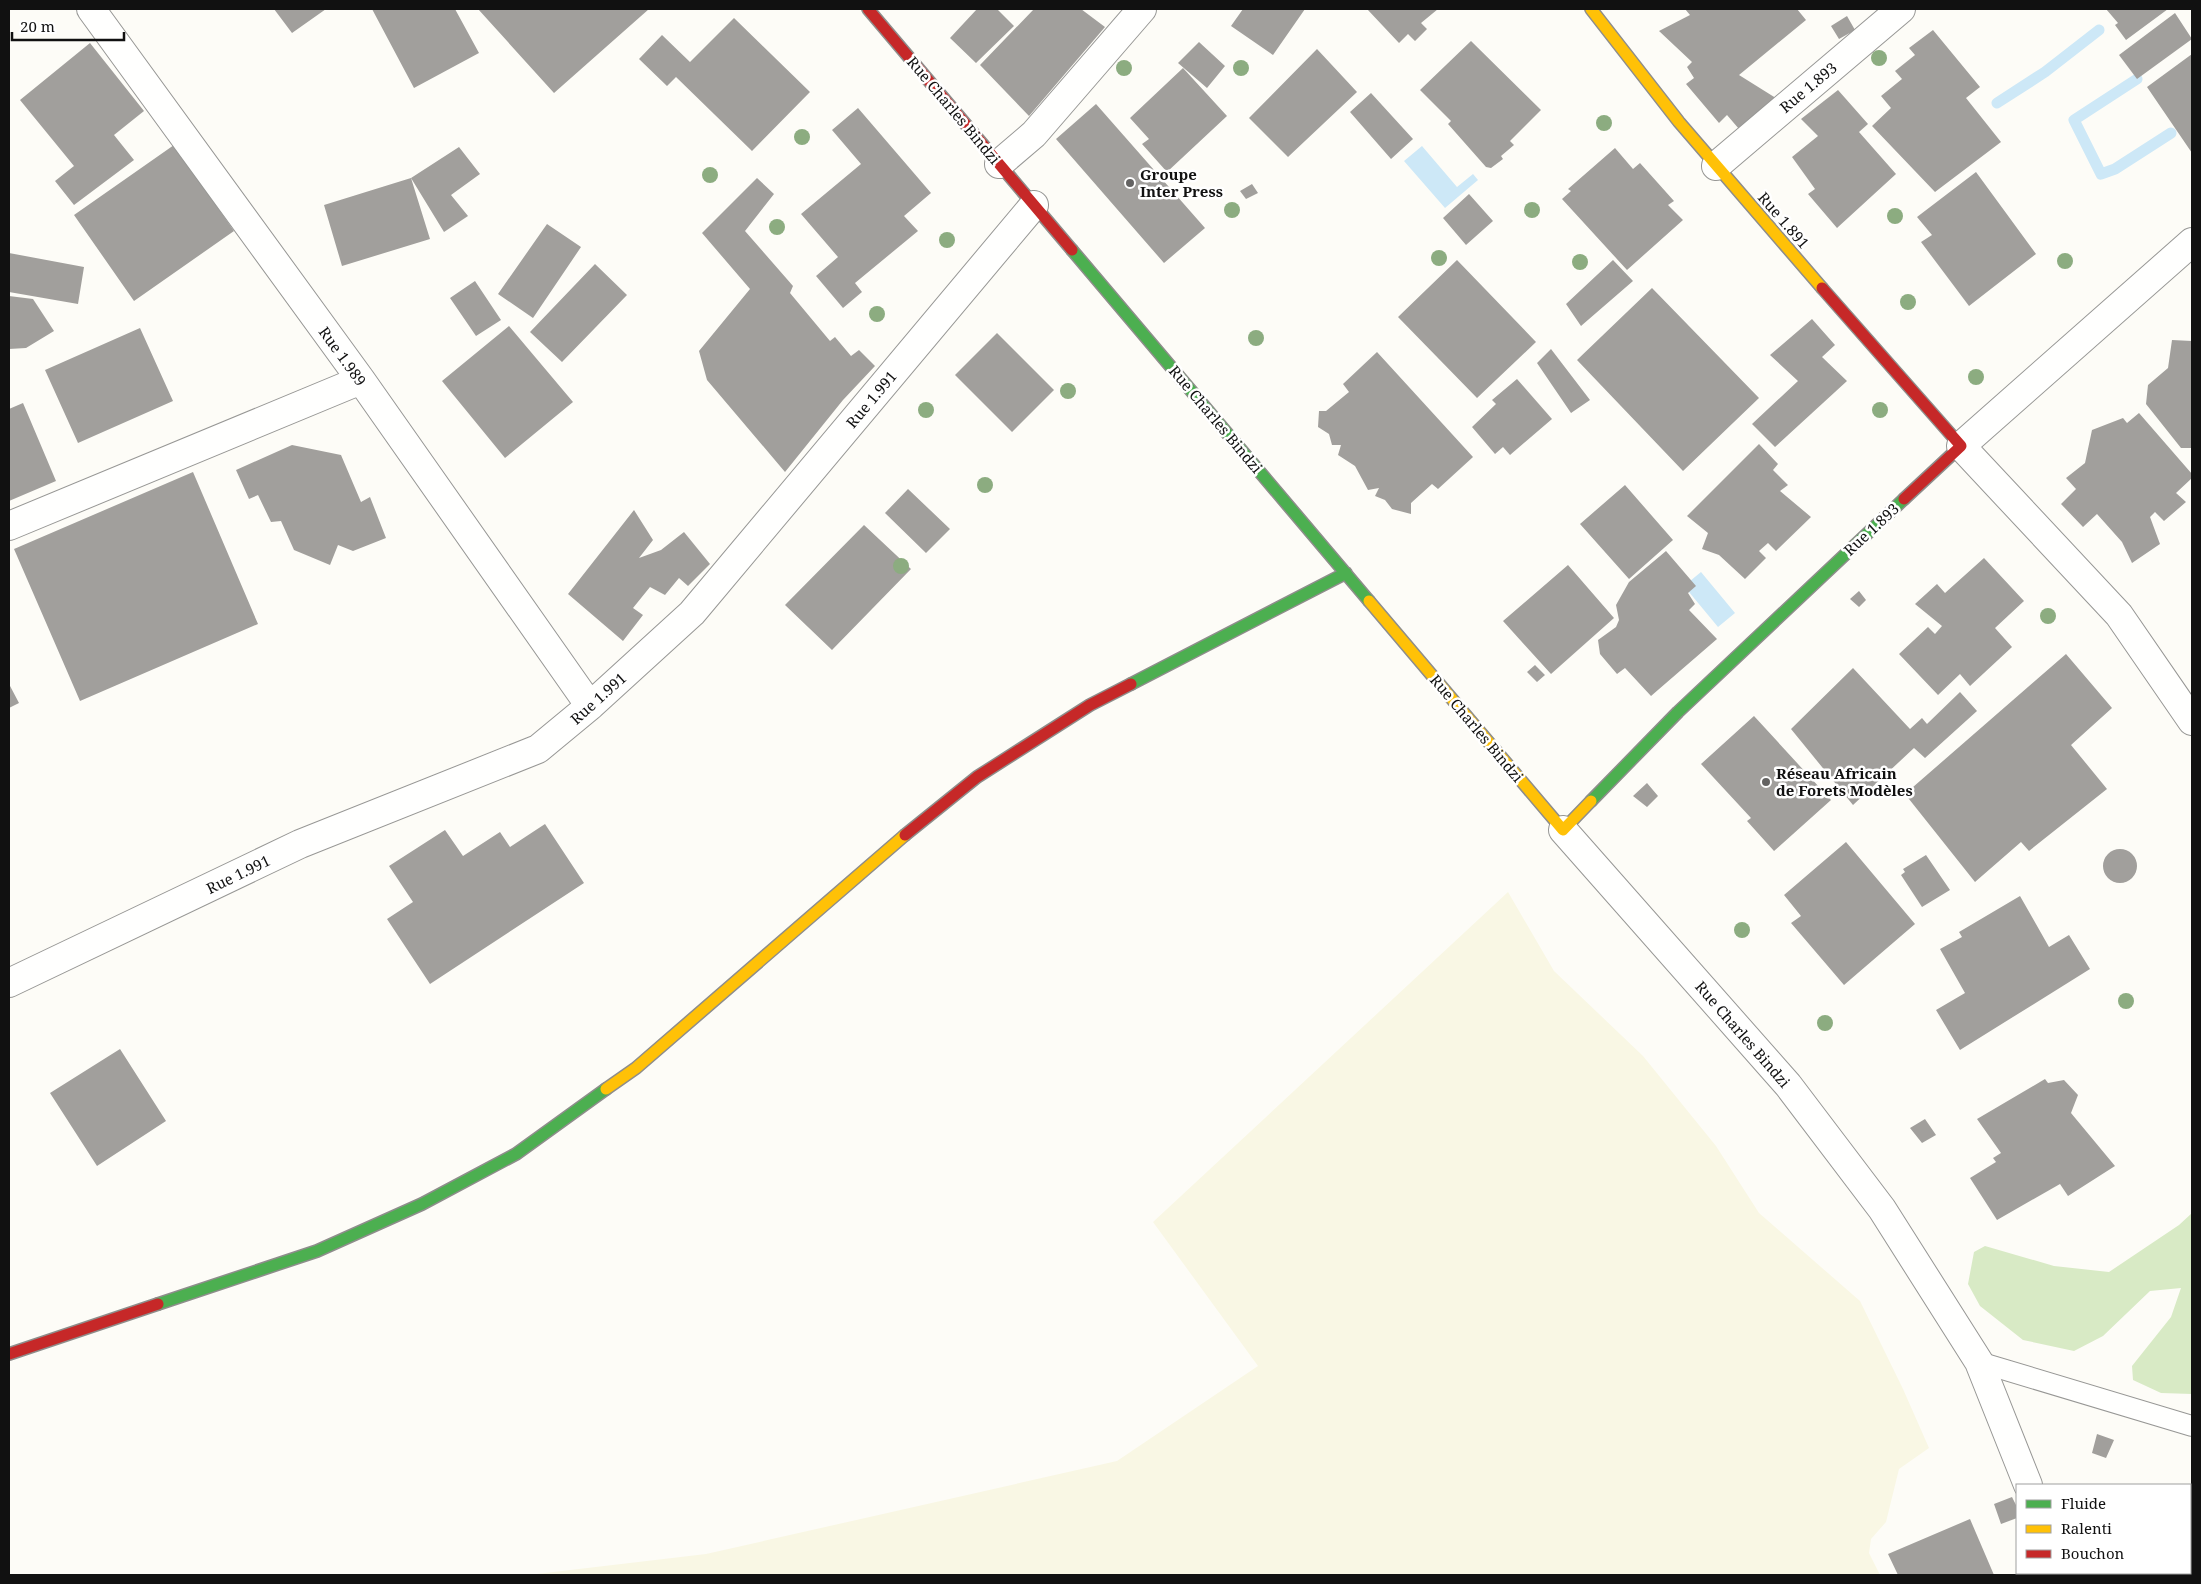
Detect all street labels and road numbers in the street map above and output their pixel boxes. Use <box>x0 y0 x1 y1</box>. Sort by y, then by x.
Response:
street label: Rue Charles Bindzi <box>903 52 1005 168</box>
street label: Rue 1.893 <box>1775 57 1841 117</box>
street label: Rue 1.891 <box>1754 188 1814 252</box>
street label: Rue 1.989 <box>315 322 371 390</box>
street label: Rue Charles Bindzi <box>1165 361 1267 477</box>
street label: Rue 1.991 <box>841 366 901 432</box>
street label: Rue 1.893 <box>1839 498 1903 560</box>
street label: Rue 1.991 <box>566 668 630 728</box>
street label: Rue Charles Bindzi <box>1426 670 1528 786</box>
street label: Rue 1.991 <box>203 850 273 898</box>
street label: Rue Charles Bindzi <box>1691 977 1795 1092</box>

